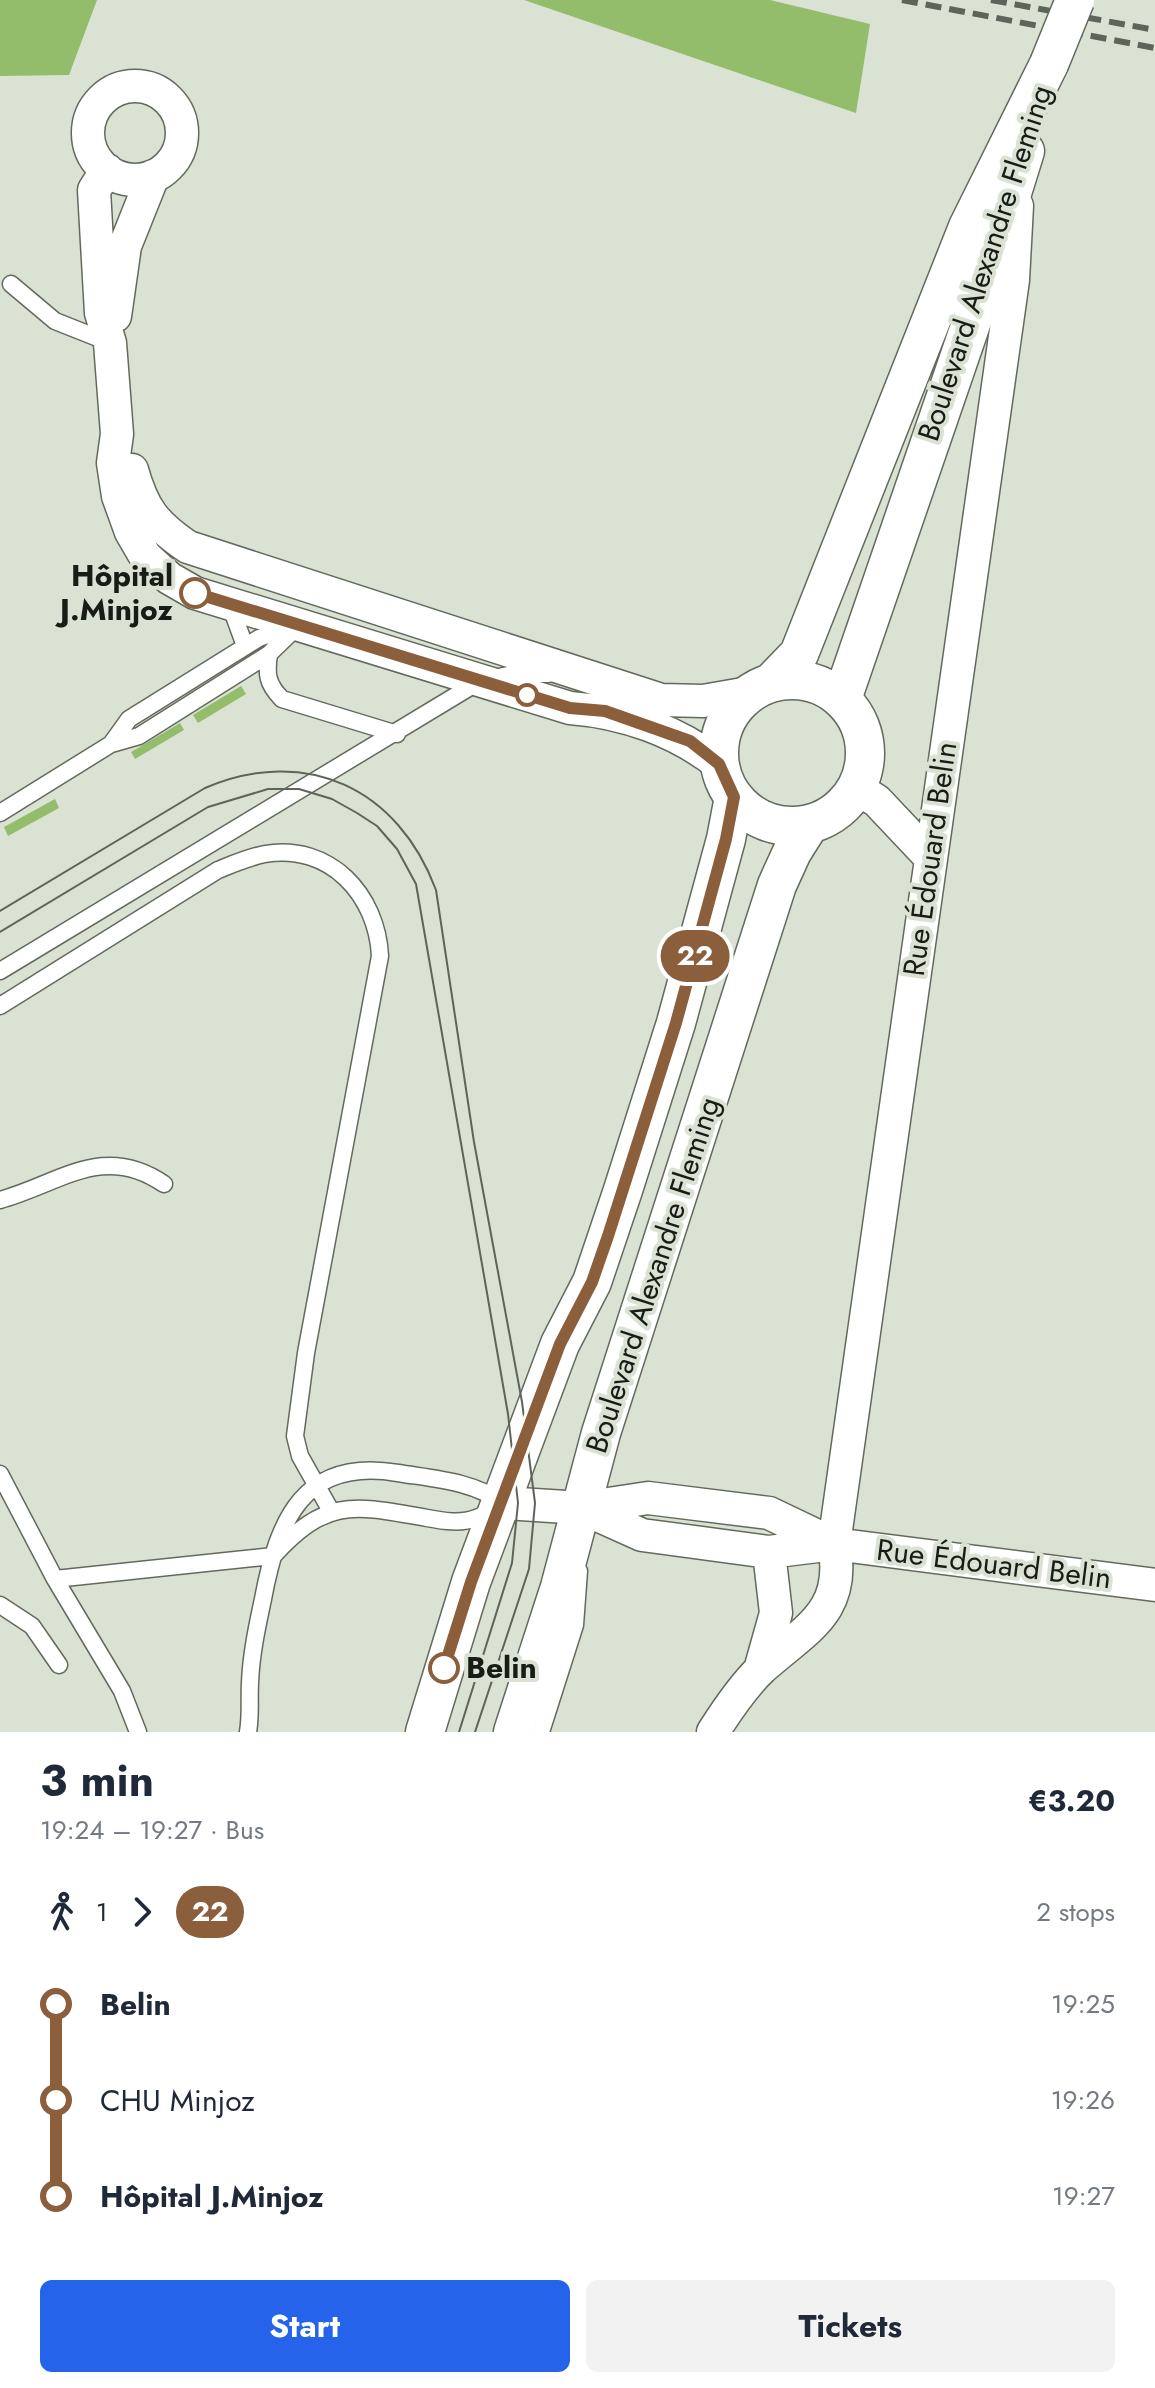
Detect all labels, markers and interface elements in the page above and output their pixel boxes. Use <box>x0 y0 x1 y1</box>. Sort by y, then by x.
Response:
street label: Boulevard Alexandre Fleming <box>907 79 1062 446</box>
place label: Hôpital J.Minjoz <box>55 554 173 631</box>
marker: Hôpital J.Minjoz <box>180 578 210 608</box>
unlabelled marker <box>516 684 538 706</box>
street label: Rue Édouard Belin <box>892 739 967 979</box>
line badge: 22 <box>659 930 731 982</box>
text: 22 <box>677 935 713 976</box>
street label: Boulevard Alexandre Fleming <box>575 1091 730 1458</box>
street label: Rue Édouard Belin <box>874 1528 1114 1599</box>
place label: Belin <box>466 1646 537 1689</box>
marker: Belin <box>429 1653 459 1683</box>
text: 3 min <box>40 1749 154 1813</box>
text: €3.20 <box>1028 1779 1115 1822</box>
text: 19:24 – 19:27 · Bus <box>40 1811 264 1849</box>
icon: walk <box>40 1890 84 1934</box>
icon: forward <box>120 1890 164 1934</box>
text: 22 <box>192 1891 228 1932</box>
text: 1 <box>96 1893 108 1931</box>
text: 2 stops <box>1036 1893 1115 1931</box>
text: Belin <box>100 1983 171 2026</box>
text: 19:25 <box>1051 1985 1115 2023</box>
text: CHU Minjoz <box>100 2079 255 2122</box>
text: 19:26 <box>1051 2081 1115 2119</box>
text: Hôpital J.Minjoz <box>100 2175 324 2218</box>
text: 19:27 <box>1052 2177 1115 2215</box>
button: Start <box>40 2280 570 2372</box>
button: Tickets <box>586 2280 1115 2372</box>

